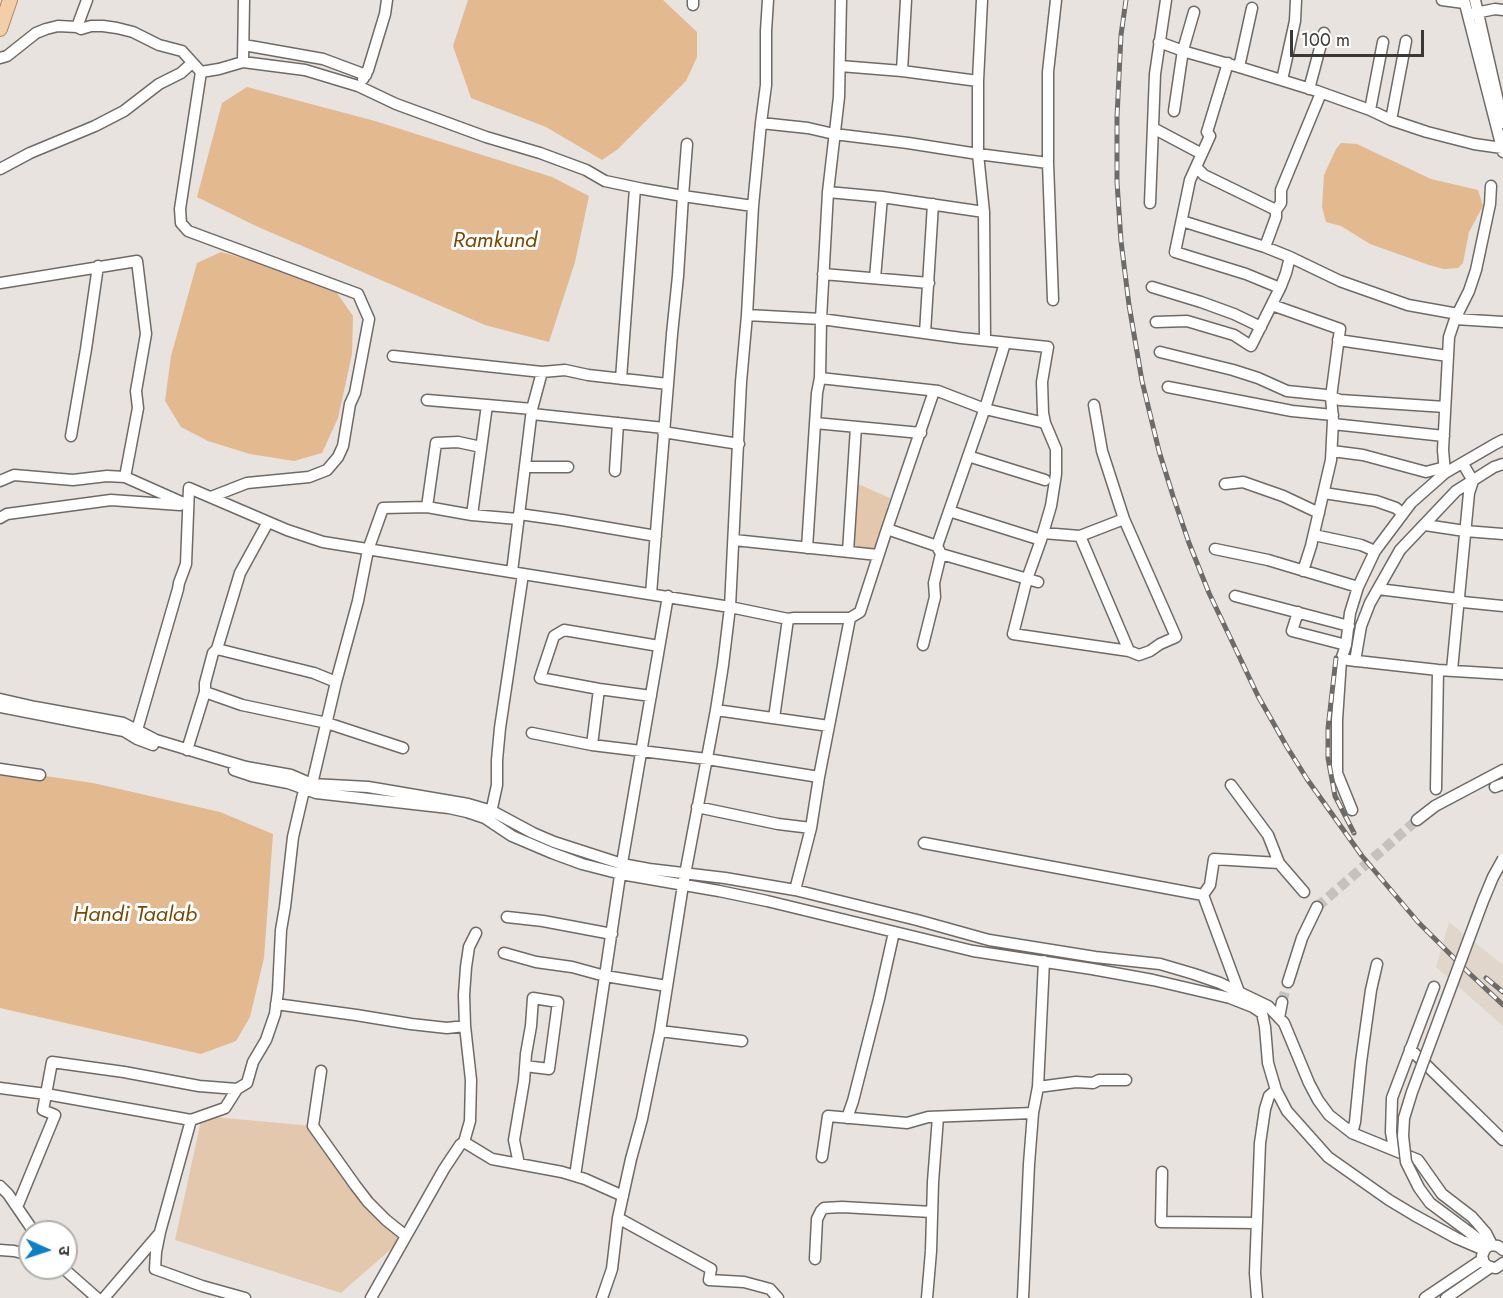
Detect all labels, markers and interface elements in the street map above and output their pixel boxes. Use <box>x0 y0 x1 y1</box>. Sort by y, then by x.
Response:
scale bar <box>1293 18 1426 56</box>
text: 100 m <box>1301 27 1350 53</box>
water label: Ramkund <box>453 229 537 255</box>
water label: Handi Taalab <box>73 903 197 929</box>
north arrow <box>18 1220 78 1280</box>
text: उ <box>53 1246 76 1256</box>

